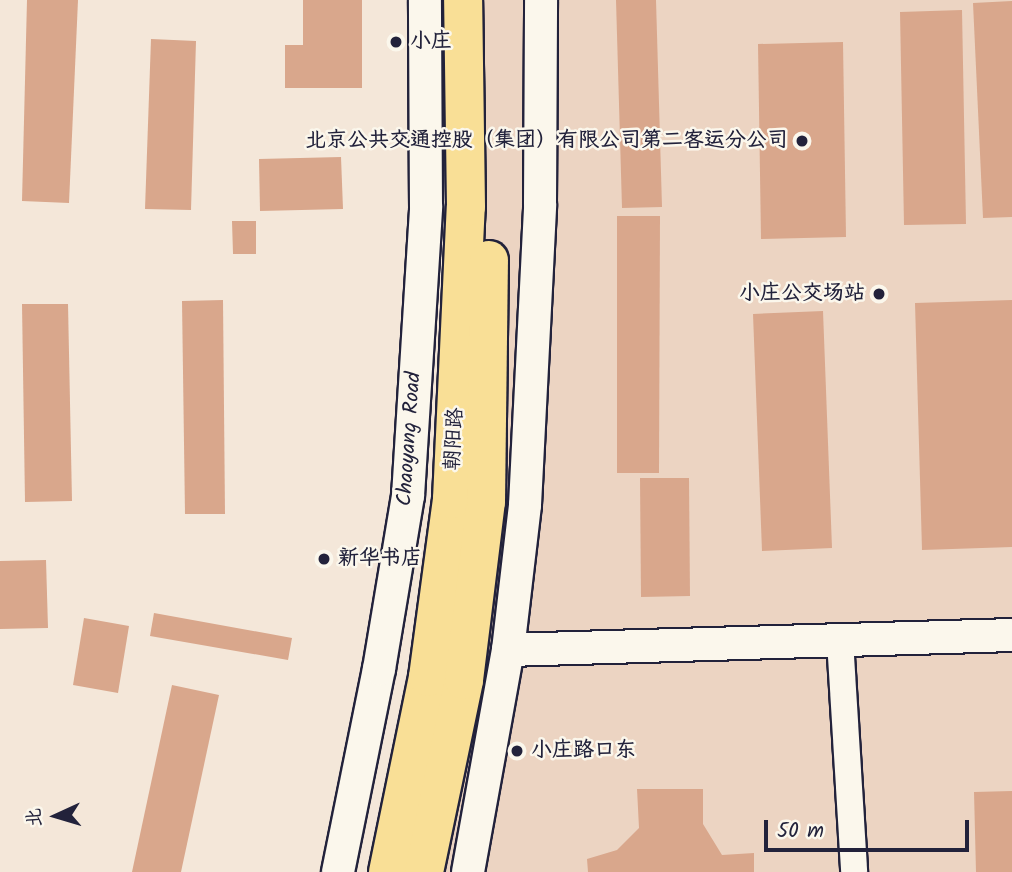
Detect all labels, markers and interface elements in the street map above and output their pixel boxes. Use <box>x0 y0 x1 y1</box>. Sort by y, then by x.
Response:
place label: 小庄 <box>410 29 452 55</box>
marker: 小庄 <box>388 34 404 50</box>
place label: 北京公共交通控股（集团）有限公司第二客运分公司 <box>305 128 788 154</box>
marker: 北京公共交通控股（集团）有限公司第二客运分公司 <box>794 133 810 149</box>
place label: 小庄公交场站 <box>739 281 865 307</box>
marker: 小庄公交场站 <box>871 286 887 302</box>
street label: Chaoyang Road <box>393 371 427 507</box>
street label: 朝阳路 <box>441 407 469 471</box>
place label: 新华书店 <box>338 546 422 572</box>
marker: 新华书店 <box>316 551 332 567</box>
place label: 小庄路口东 <box>531 738 636 764</box>
marker: 小庄路口东 <box>509 743 525 759</box>
north arrow <box>21 781 91 851</box>
scale bar <box>767 806 972 850</box>
text: 北 <box>19 807 51 828</box>
text: 50 m <box>777 815 824 848</box>

